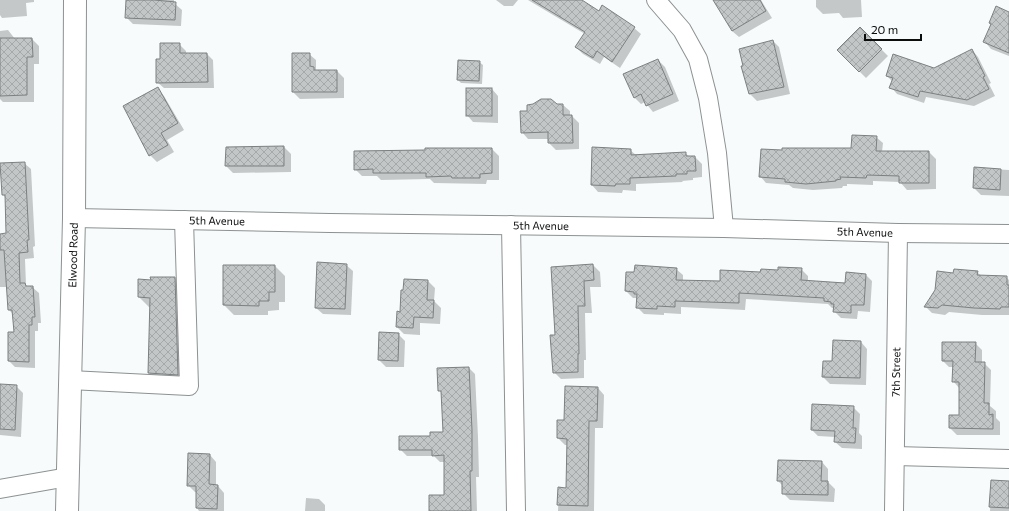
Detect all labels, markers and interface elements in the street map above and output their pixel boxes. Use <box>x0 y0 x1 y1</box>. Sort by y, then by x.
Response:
scale bar <box>865 16 921 42</box>
text: 20 m <box>871 22 898 36</box>
street label: 5th Avenue <box>189 213 245 227</box>
street label: 5th Avenue <box>513 218 569 232</box>
street label: Elwood Road <box>65 222 80 288</box>
street label: 5th Avenue <box>837 224 893 239</box>
street label: 7th Street <box>889 346 902 397</box>

